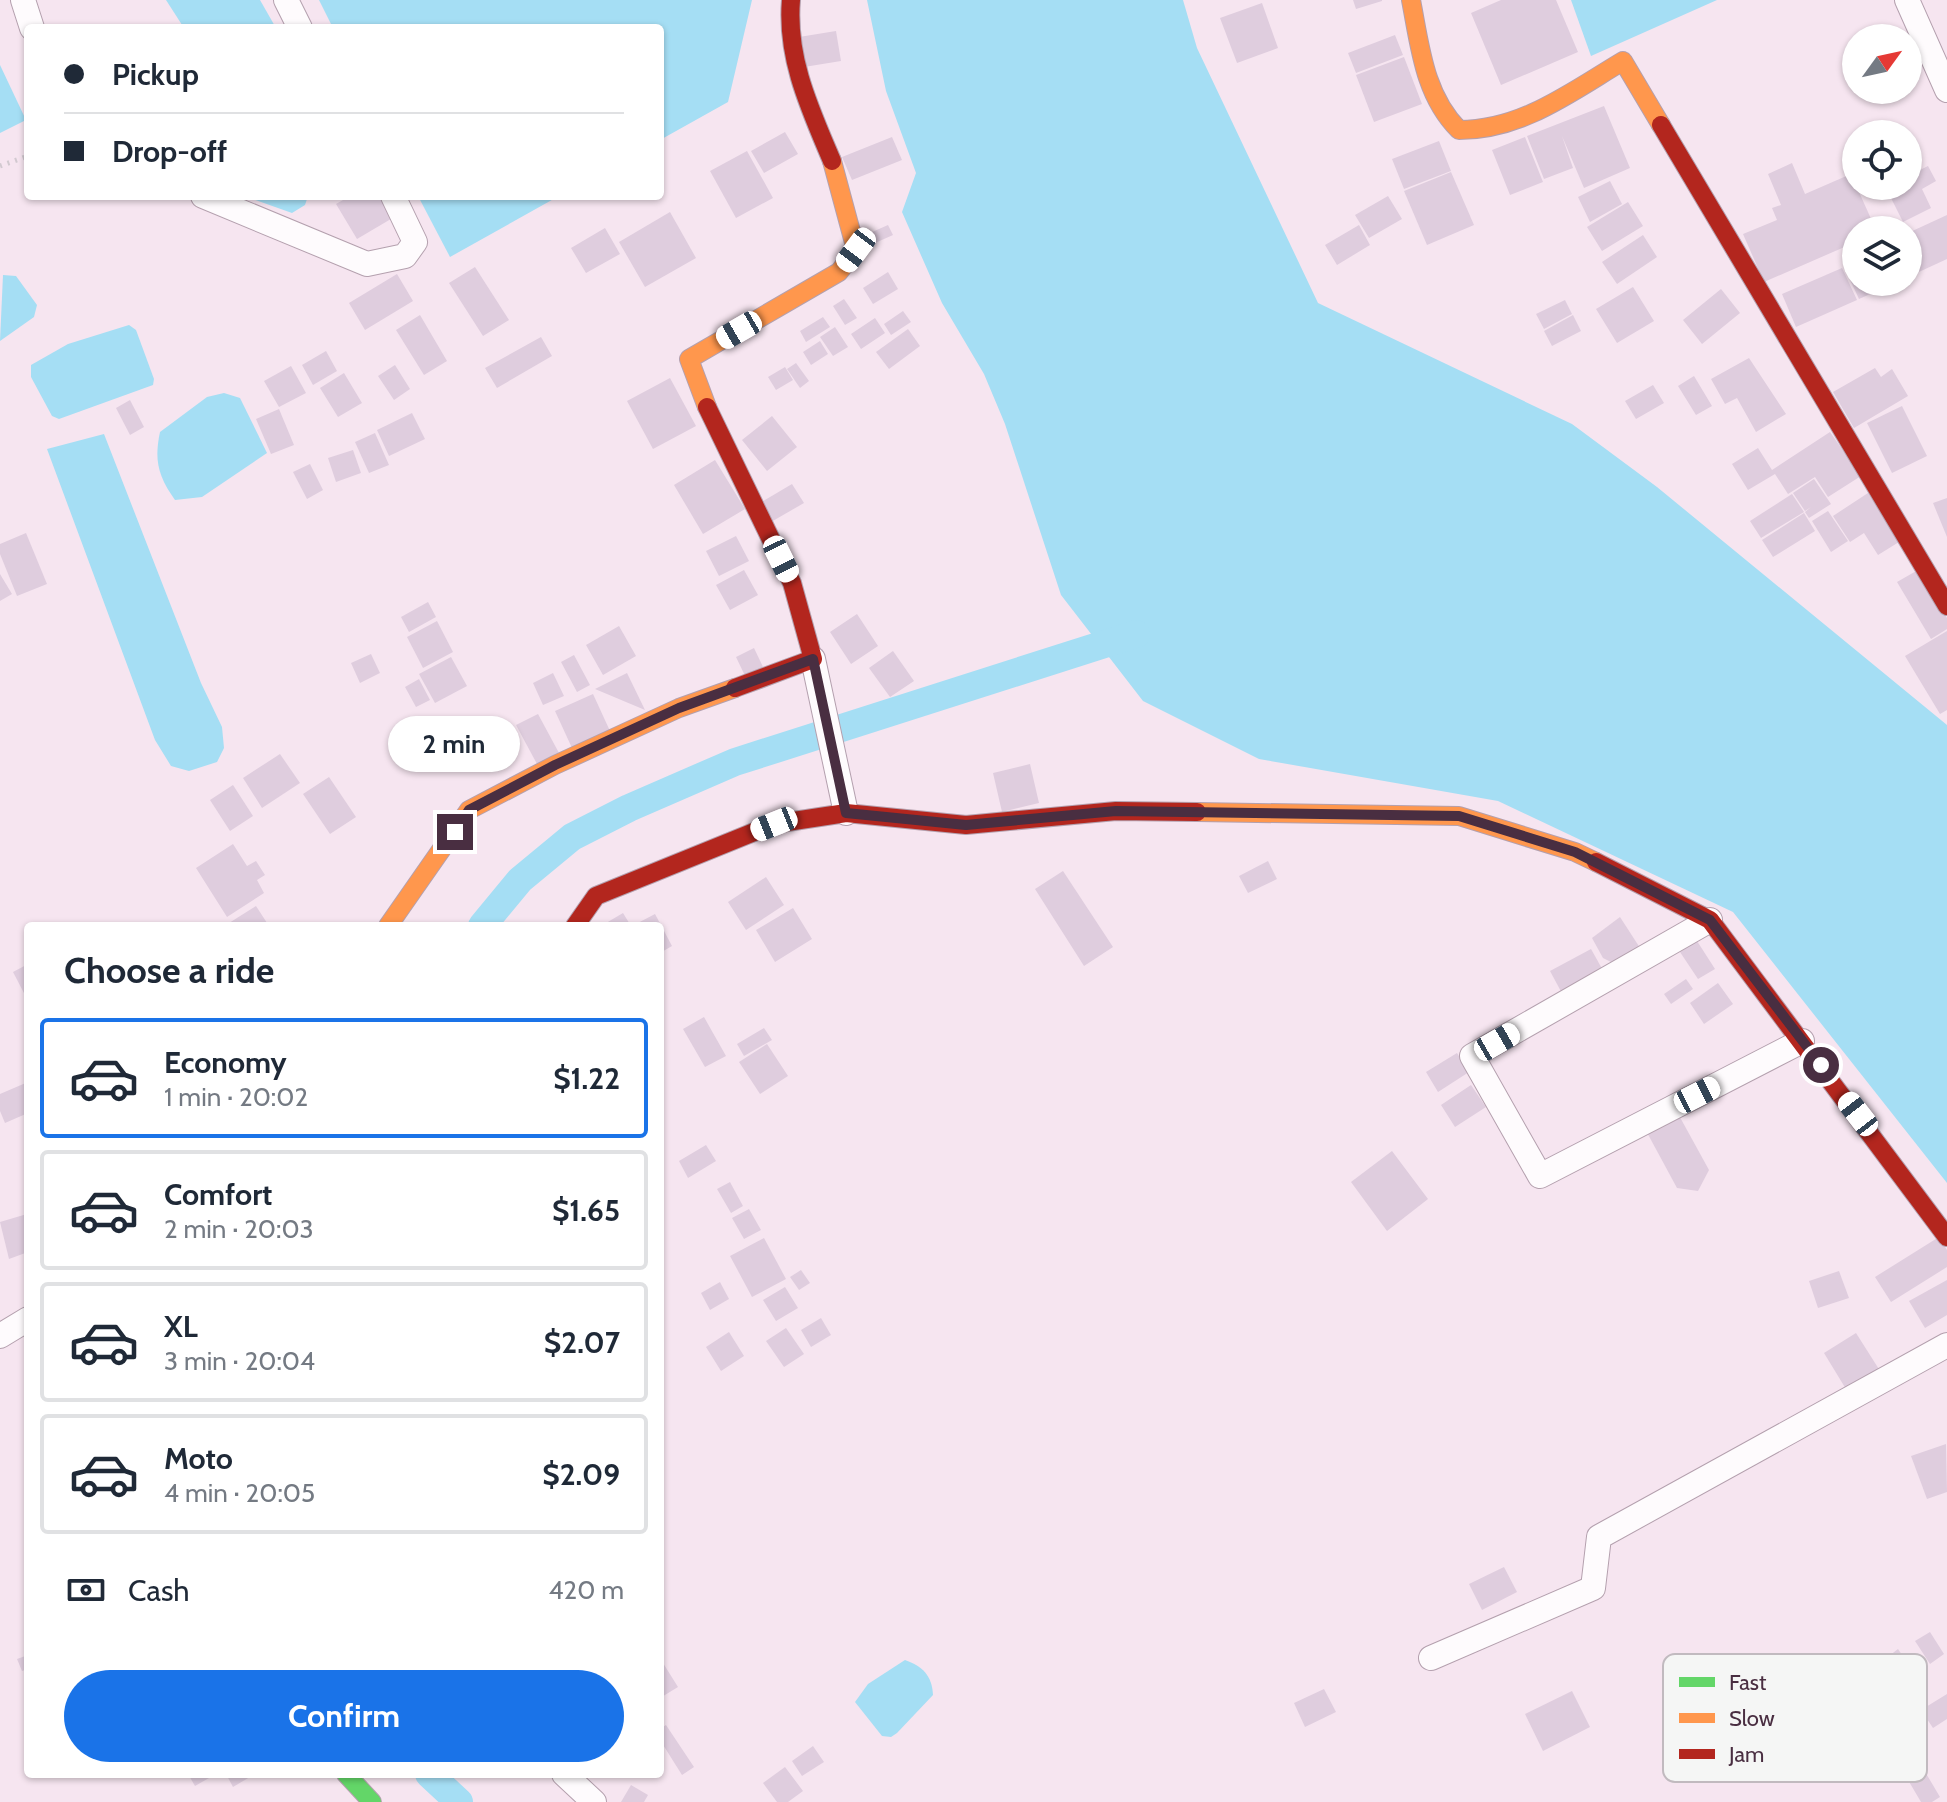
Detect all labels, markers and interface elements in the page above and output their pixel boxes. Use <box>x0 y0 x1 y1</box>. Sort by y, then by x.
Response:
north arrow <box>1842 24 1922 104</box>
map controls <box>1842 24 1922 296</box>
text: Pickup <box>112 56 199 93</box>
button: locate <box>1842 120 1922 200</box>
text: Drop-off <box>112 133 227 170</box>
button: layers <box>1842 216 1922 296</box>
car <box>832 224 880 276</box>
car <box>712 308 766 352</box>
car <box>760 532 802 586</box>
callout: 2 min <box>389 716 521 772</box>
text: 2 min <box>423 728 485 760</box>
car <box>747 804 801 844</box>
route end <box>437 814 473 850</box>
text: Choose a ride <box>64 948 274 992</box>
car <box>1470 1020 1524 1064</box>
icon: car <box>68 1042 140 1114</box>
text: Economy <box>164 1044 287 1081</box>
route start <box>1803 1047 1839 1083</box>
text: $1.22 <box>553 1060 620 1097</box>
car <box>1670 1073 1724 1117</box>
text: 1 min · 20:02 <box>164 1081 308 1113</box>
car <box>1834 1088 1882 1140</box>
icon: car <box>68 1174 140 1246</box>
text: Comfort <box>164 1176 272 1213</box>
text: $1.65 <box>552 1192 620 1229</box>
text: 2 min · 20:03 <box>164 1213 314 1245</box>
icon: car <box>68 1306 140 1378</box>
text: XL <box>164 1308 198 1345</box>
text: $2.07 <box>544 1324 620 1361</box>
text: 3 min · 20:04 <box>164 1345 315 1377</box>
icon: car <box>68 1438 140 1510</box>
text: Moto <box>164 1440 233 1477</box>
text: $2.09 <box>542 1456 620 1493</box>
text: 4 min · 20:05 <box>164 1477 315 1509</box>
icon: cash <box>64 1568 108 1612</box>
text: Cash <box>128 1572 190 1609</box>
text: 420 m <box>549 1574 624 1606</box>
legend <box>1663 1654 1927 1782</box>
text: Fast <box>1729 1669 1767 1696</box>
button: Confirm <box>64 1670 624 1762</box>
text: Slow <box>1729 1705 1775 1732</box>
text: Jam <box>1728 1741 1764 1768</box>

